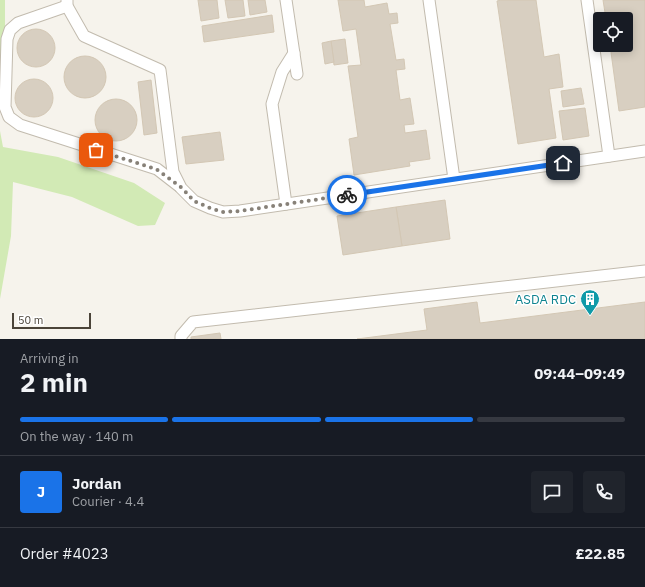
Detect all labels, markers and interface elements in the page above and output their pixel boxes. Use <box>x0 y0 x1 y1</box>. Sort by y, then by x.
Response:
map controls <box>593 12 633 52</box>
button: locate <box>593 12 633 52</box>
pin <box>79 133 113 167</box>
icon: bag <box>85 139 107 161</box>
pin <box>546 146 580 180</box>
icon: home <box>552 152 574 174</box>
courier <box>327 175 367 215</box>
icon: bike <box>336 184 358 206</box>
building icon: ASDA RDC <box>579 288 601 316</box>
place label: ASDA RDC <box>515 291 576 308</box>
scale bar <box>12 311 91 330</box>
text: 50 m <box>18 313 43 327</box>
text: Arriving in <box>20 350 79 367</box>
text: 09:44–09:49 <box>534 364 625 383</box>
text: 2 min <box>20 365 88 399</box>
text: On the way · 140 m <box>20 428 133 445</box>
button: chat <box>531 471 573 513</box>
button: phone <box>583 471 625 513</box>
text: Jordan <box>72 474 121 493</box>
text: J <box>37 482 45 501</box>
text: Courier · 4.4 <box>72 493 144 510</box>
text: Order #4023 <box>20 544 109 563</box>
text: £22.85 <box>576 544 625 563</box>

